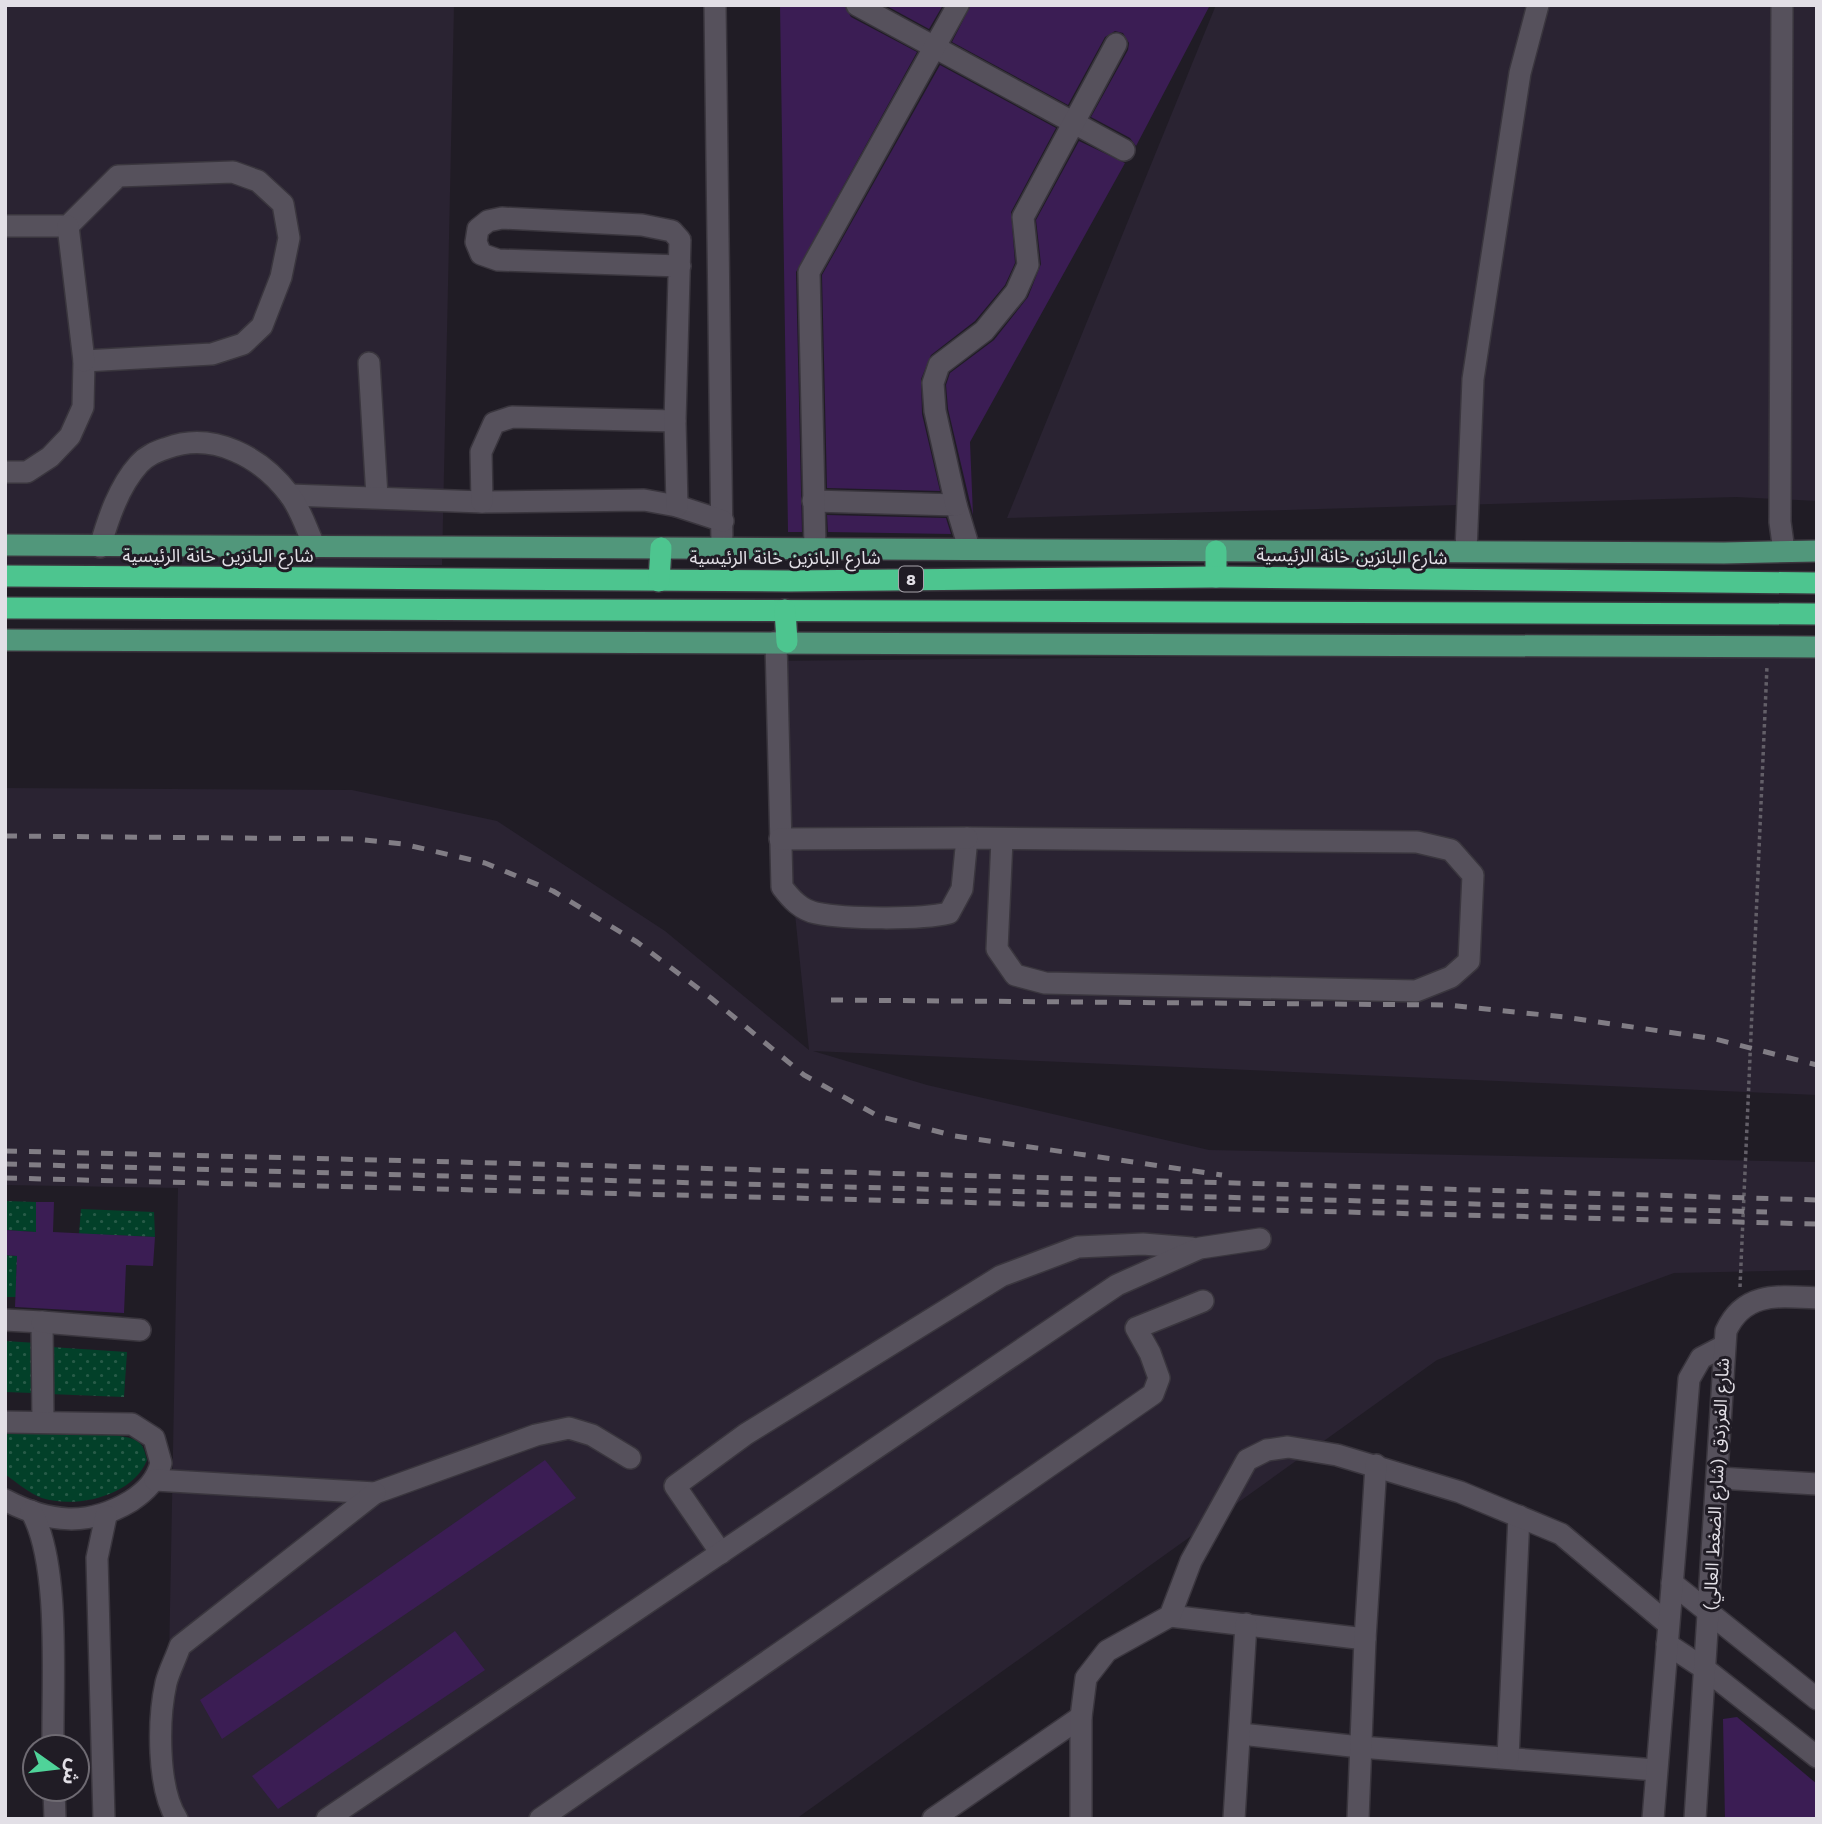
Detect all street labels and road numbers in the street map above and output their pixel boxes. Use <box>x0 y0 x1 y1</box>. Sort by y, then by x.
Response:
street label: شارع البانزين خانة الرئيسية <box>1256 544 1448 572</box>
street label: شارع البانزين خانة الرئيسية <box>122 545 314 570</box>
street label: شارع البانزين خانة الرئيسية <box>689 547 881 572</box>
road number: 8 <box>899 566 923 592</box>
street label: شارع الفرزدق (شارع الضغط العالي) <box>1699 1357 1737 1611</box>

